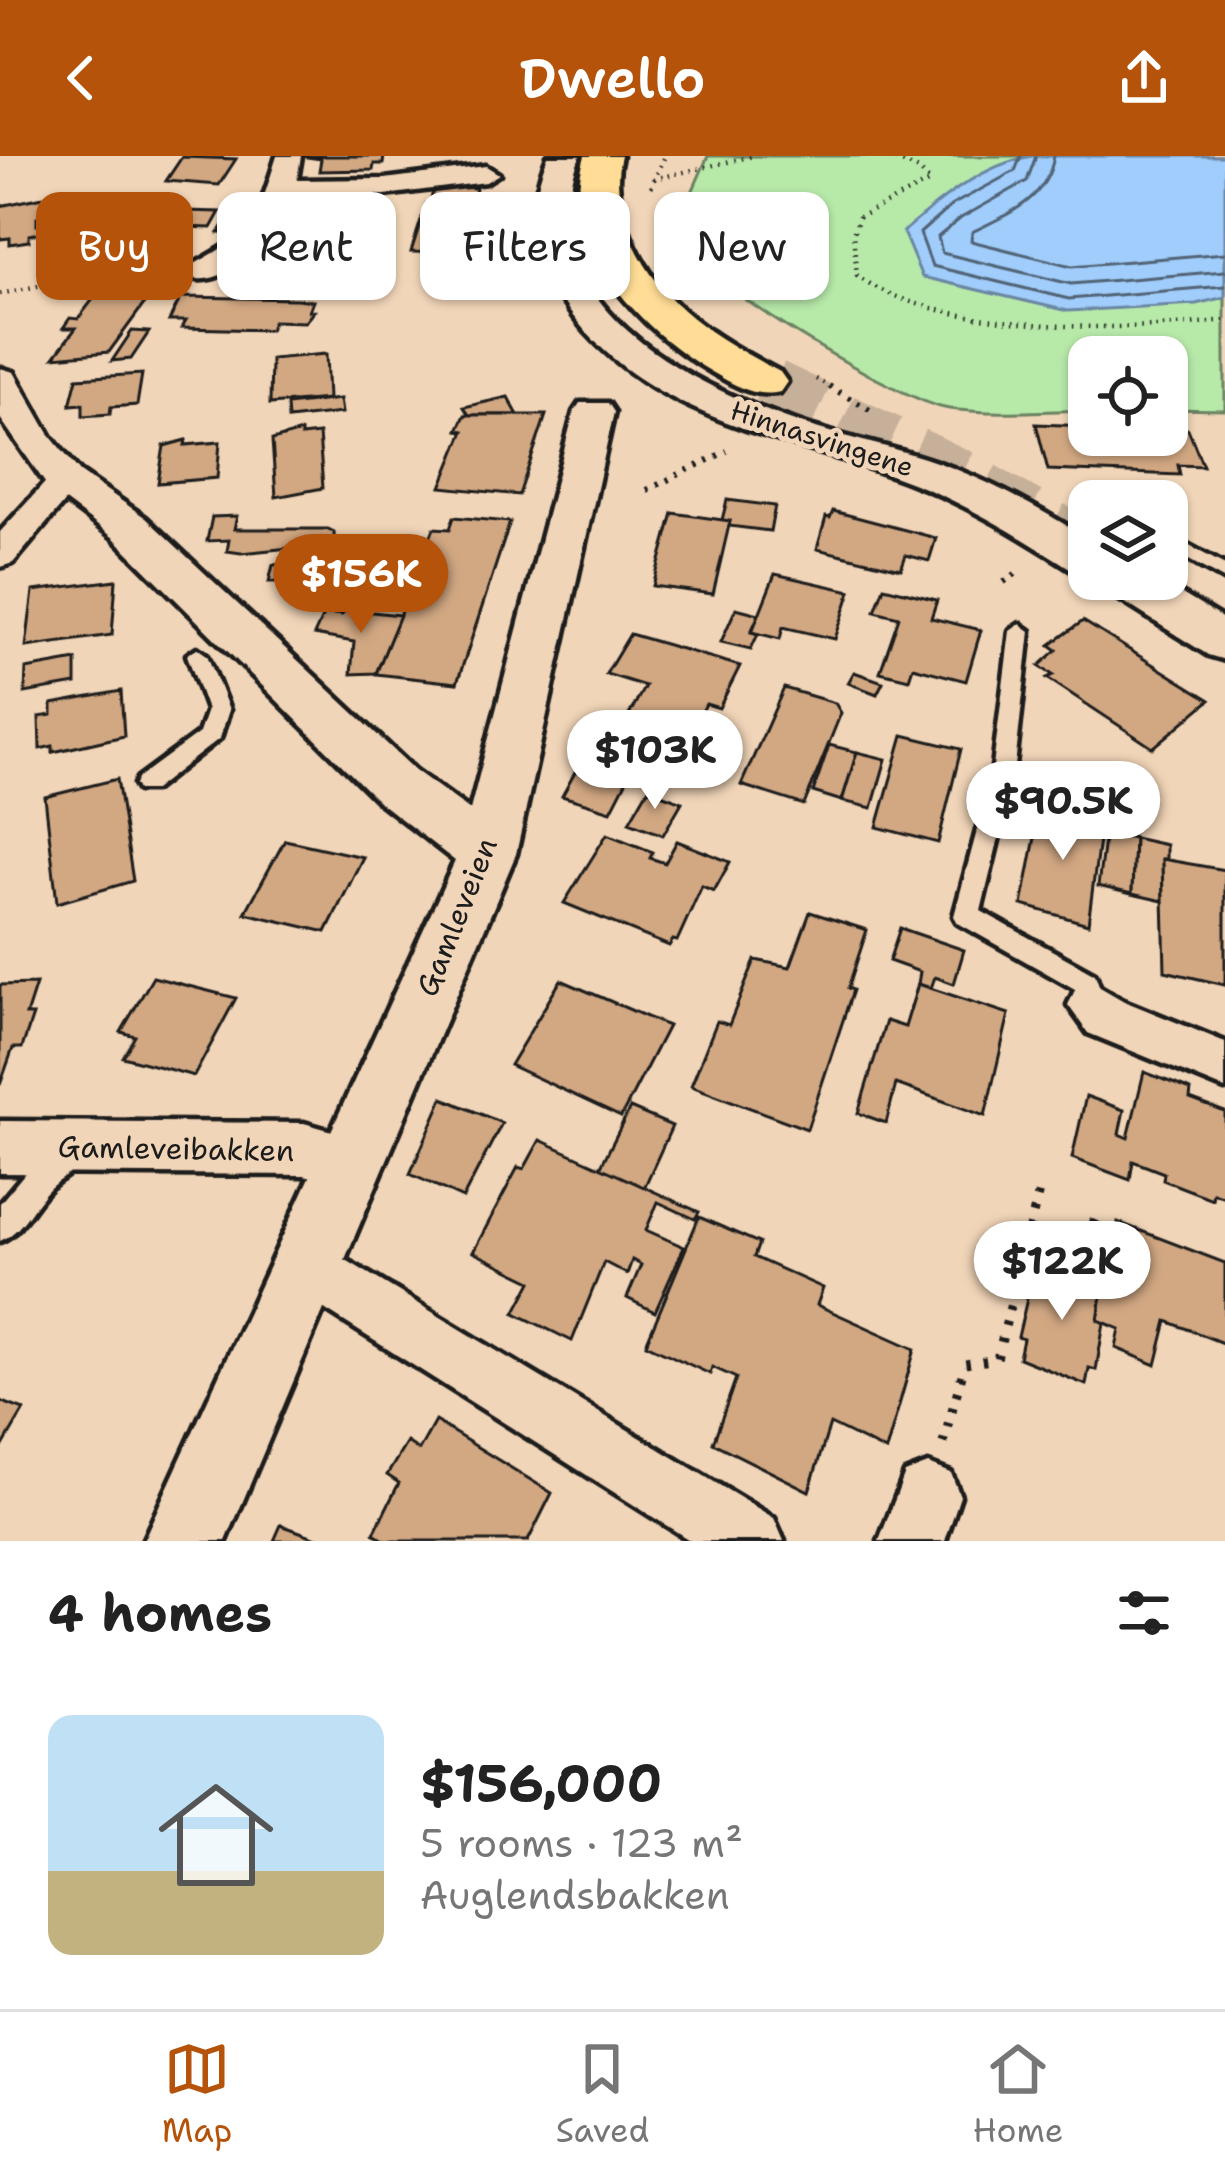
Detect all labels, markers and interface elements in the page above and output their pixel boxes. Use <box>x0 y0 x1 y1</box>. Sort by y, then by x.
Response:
text: Dwello <box>520 42 705 114</box>
icon: back <box>48 45 114 111</box>
icon: share <box>1111 45 1177 111</box>
chip: Buy <box>36 192 193 300</box>
chip: Rent <box>217 192 396 300</box>
chip: Filters <box>420 192 630 300</box>
chip: New <box>654 192 829 300</box>
map controls <box>1068 336 1188 600</box>
button: locate <box>1068 336 1188 456</box>
street label: Hinnasvingene <box>726 392 918 486</box>
button: layers <box>1068 480 1188 600</box>
pin: $156K <box>277 534 445 636</box>
text: $156K <box>300 547 422 599</box>
pin: $103K <box>571 710 739 812</box>
text: $103K <box>594 723 716 775</box>
pin: $90.5K <box>965 761 1161 863</box>
text: $90.5K <box>993 774 1133 826</box>
street label: Gamleveien <box>406 831 507 1002</box>
street label: Gamleveibakken <box>57 1126 295 1171</box>
pin: $122K <box>978 1221 1146 1323</box>
text: $122K <box>1001 1234 1123 1286</box>
text: 4 homes <box>48 1579 272 1647</box>
icon: filters <box>1111 1580 1177 1646</box>
text: $156,000 <box>420 1749 662 1817</box>
icon: home <box>144 1763 288 1907</box>
text: 5 rooms · 123 m² <box>420 1817 743 1869</box>
text: Auglendsbakken <box>420 1869 730 1921</box>
tab: Map <box>162 2036 232 2153</box>
tab: Saved <box>556 2036 649 2153</box>
tab: Home <box>973 2036 1063 2153</box>

